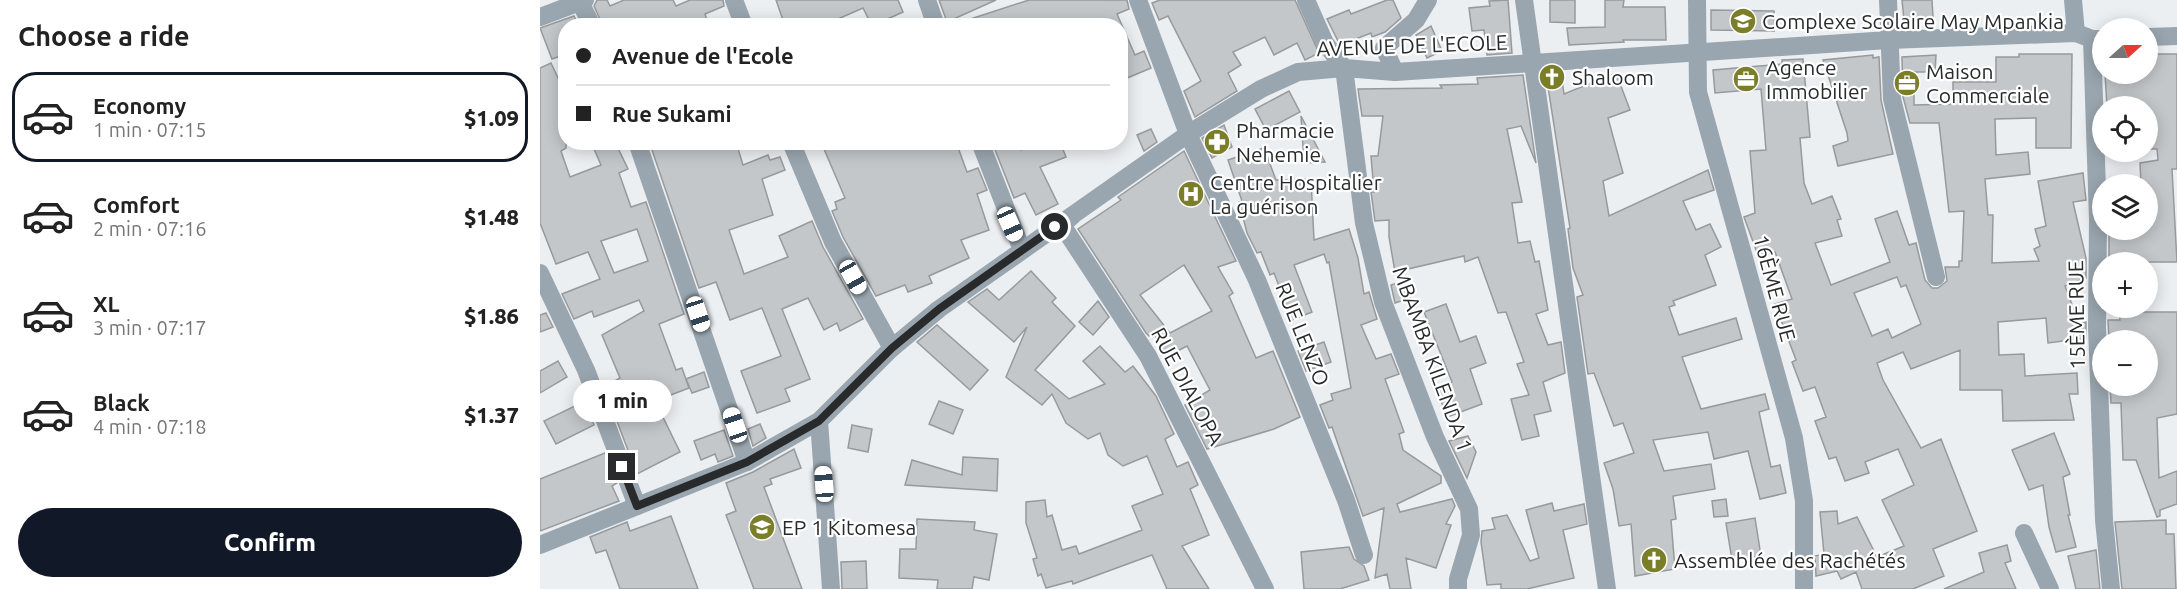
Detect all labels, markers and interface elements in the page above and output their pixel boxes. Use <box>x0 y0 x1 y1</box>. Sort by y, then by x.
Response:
school or university icon: Complexe Scolaire May Mpankia <box>1728 6 1758 36</box>
place label: Complexe Scolaire May Mpankia <box>1762 9 2064 33</box>
north arrow <box>2092 18 2158 84</box>
map controls <box>2092 18 2158 396</box>
text: Choose a ride <box>18 21 190 51</box>
street label: AVENUE DE L'ECOLE <box>1316 30 1508 60</box>
text: Avenue de l'Ecole <box>612 43 794 68</box>
place label: Agence Immobilier <box>1766 55 1867 103</box>
place label: Maison Commerciale <box>1926 59 2050 107</box>
church icon: Shaloom <box>1537 62 1567 92</box>
office icon: Agence Immobilier <box>1731 64 1761 94</box>
place label: Shaloom <box>1572 65 1654 89</box>
office icon: Maison Commerciale <box>1892 68 1922 98</box>
icon: car <box>21 90 75 144</box>
text: Economy <box>93 93 186 118</box>
button: locate <box>2092 96 2158 162</box>
text: Rue Sukami <box>612 101 732 126</box>
text: $1.09 <box>464 105 519 130</box>
text: 1 min · 07:15 <box>93 118 207 141</box>
place label: Pharmacie Nehemie <box>1236 118 1335 166</box>
pharmacy icon: Pharmacie Nehemie <box>1202 127 1232 157</box>
place label: Centre Hospitalier La guérison <box>1210 170 1382 218</box>
button: layers <box>2092 174 2158 240</box>
hospital icon: Centre Hospitalier La guérison <box>1176 179 1206 209</box>
icon: car <box>21 189 75 243</box>
text: Comfort <box>93 192 180 217</box>
text: $1.48 <box>464 204 519 229</box>
car <box>994 204 1026 244</box>
route start <box>1041 213 1068 240</box>
text: 2 min · 07:16 <box>93 217 207 240</box>
street label: 16ÈME RUE <box>1749 232 1801 344</box>
button: + <box>2092 252 2158 318</box>
car <box>836 257 870 297</box>
street label: 15ÈME RUE <box>2063 260 2089 370</box>
street label: MBAMBA KILENDA 1 <box>1388 263 1478 455</box>
street label: RUE LENZO <box>1271 279 1335 389</box>
icon: car <box>21 288 75 342</box>
text: XL <box>93 291 120 316</box>
car <box>684 294 712 334</box>
text: $1.86 <box>464 303 519 328</box>
text: 3 min · 07:17 <box>93 316 207 339</box>
street label: RUE DIALOPA <box>1147 323 1229 449</box>
button: − <box>2092 330 2158 396</box>
callout: 1 min <box>572 380 672 422</box>
icon: car <box>21 387 75 441</box>
text: 1 min <box>597 389 648 412</box>
text: Black <box>93 390 150 415</box>
text: $1.37 <box>464 402 519 427</box>
car <box>721 405 749 445</box>
text: 4 min · 07:18 <box>93 415 207 438</box>
route end <box>608 453 635 480</box>
car <box>814 465 834 503</box>
button: Confirm <box>18 508 522 577</box>
school or university icon: EP 1 Kitomesa <box>747 512 777 542</box>
place label: EP 1 Kitomesa <box>782 515 916 539</box>
church icon: Assemblée des Rachétés <box>1639 545 1669 575</box>
place label: Assemblée des Rachétés <box>1674 548 1906 572</box>

